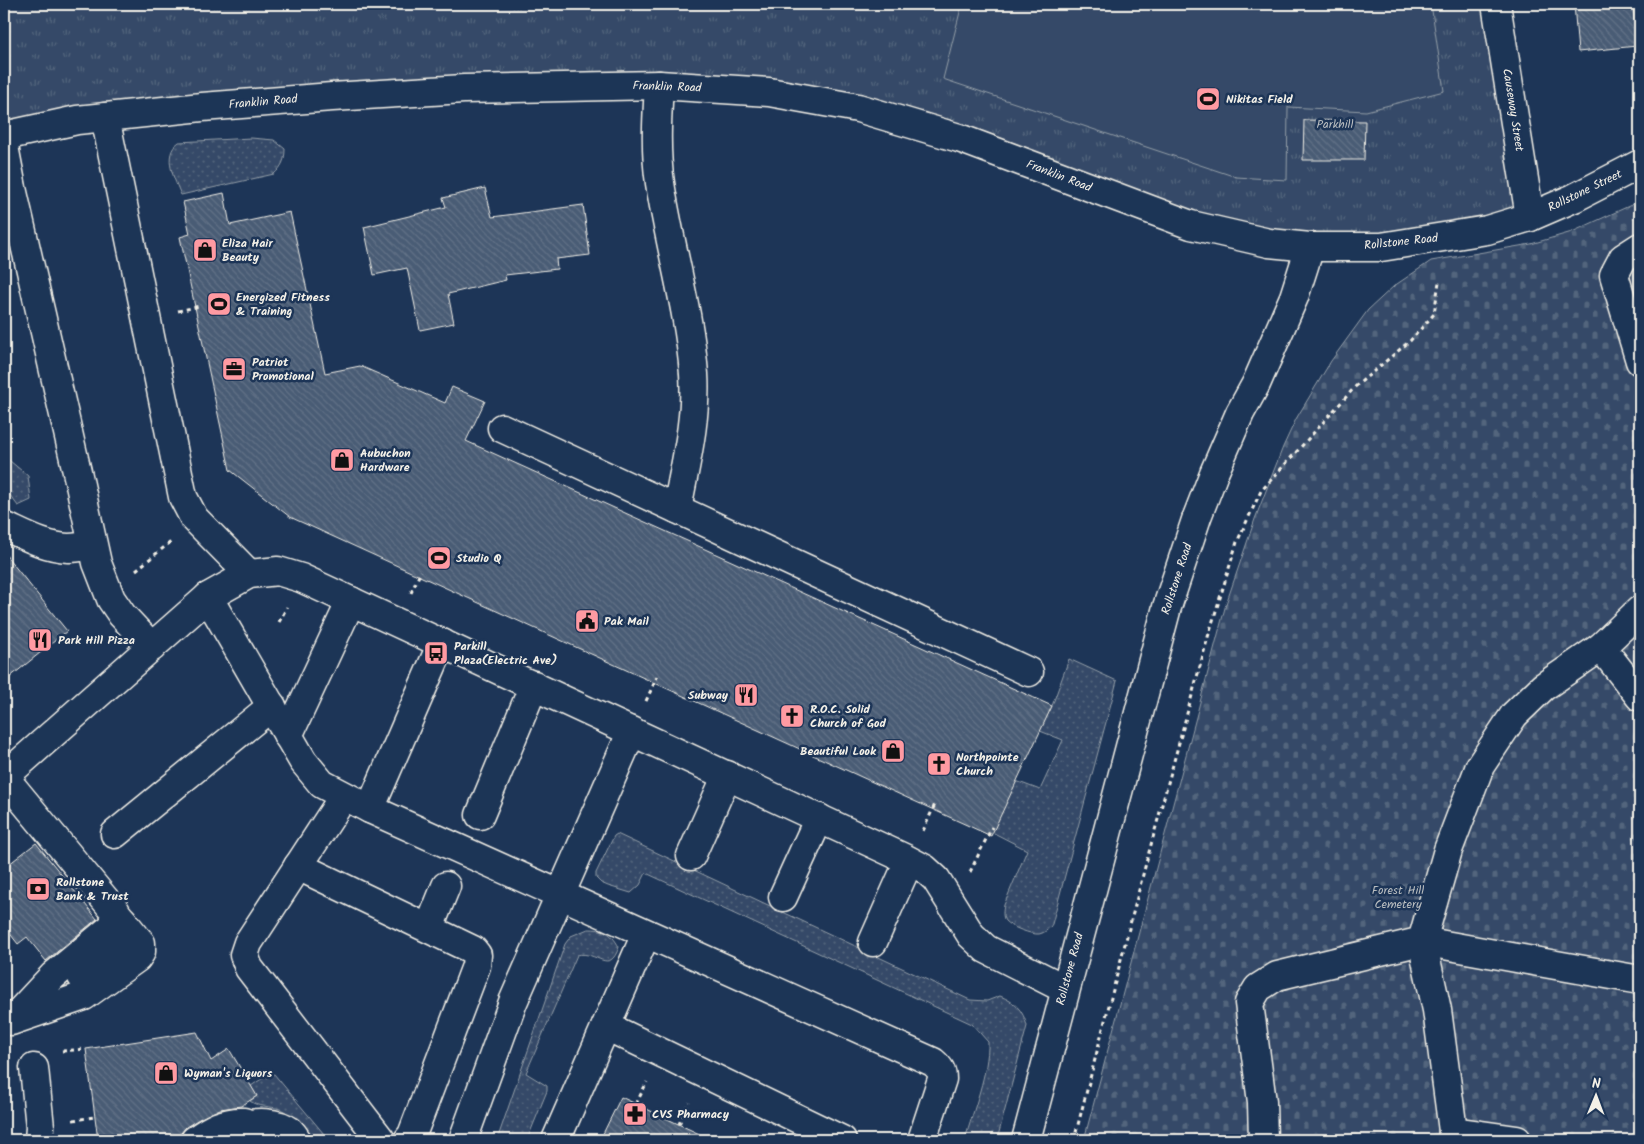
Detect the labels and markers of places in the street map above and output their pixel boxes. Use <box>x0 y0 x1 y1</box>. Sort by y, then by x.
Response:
sports icon: Nikitas Field <box>1195 86 1221 112</box>
place label: Nikitas Field <box>1226 90 1293 109</box>
place label: Eliza Hair Beauty <box>222 234 273 267</box>
shop icon: Eliza Hair Beauty <box>192 237 218 263</box>
place label: Energized Fitness & Training <box>236 288 330 321</box>
sports icon: Energized Fitness & Training <box>206 291 232 317</box>
place label: Patriot Promotional <box>252 353 314 386</box>
office icon: Patriot Promotional <box>221 356 247 382</box>
place label: Aubuchon Hardware <box>360 444 411 477</box>
shop icon: Aubuchon Hardware <box>329 447 355 473</box>
sports icon: Studio Q <box>426 545 452 571</box>
place label: Studio Q <box>456 549 502 568</box>
public building icon: Pak Mail <box>574 608 600 634</box>
place label: Pak Mail <box>604 612 650 631</box>
restaurant icon: Park Hill Pizza <box>27 627 53 653</box>
place label: Park Hill Pizza <box>58 631 135 650</box>
place label: Parkill Plaza(Electric Ave) <box>454 637 557 670</box>
bus stop icon: Parkill Plaza(Electric Ave) <box>423 640 449 666</box>
restaurant icon: Subway <box>733 682 759 708</box>
place label: Subway <box>688 686 729 705</box>
place label: R.O.C. Solid Church of God <box>810 700 887 733</box>
church icon: R.O.C. Solid Church of God <box>779 703 805 729</box>
shop icon: Beautiful Look <box>880 738 906 764</box>
place label: Beautiful Look <box>800 742 877 761</box>
place label: Northpointe Church <box>956 748 1019 781</box>
church icon: Northpointe Church <box>926 751 952 777</box>
place label: Rollstone Bank & Trust <box>56 873 129 906</box>
bank icon: Rollstone Bank & Trust <box>25 876 51 902</box>
shop icon: Wyman's Liquors <box>153 1060 179 1086</box>
place label: Wyman's Liquors <box>184 1064 273 1083</box>
pharmacy icon: CVS Pharmacy <box>622 1101 648 1127</box>
place label: CVS Pharmacy <box>652 1105 730 1124</box>

